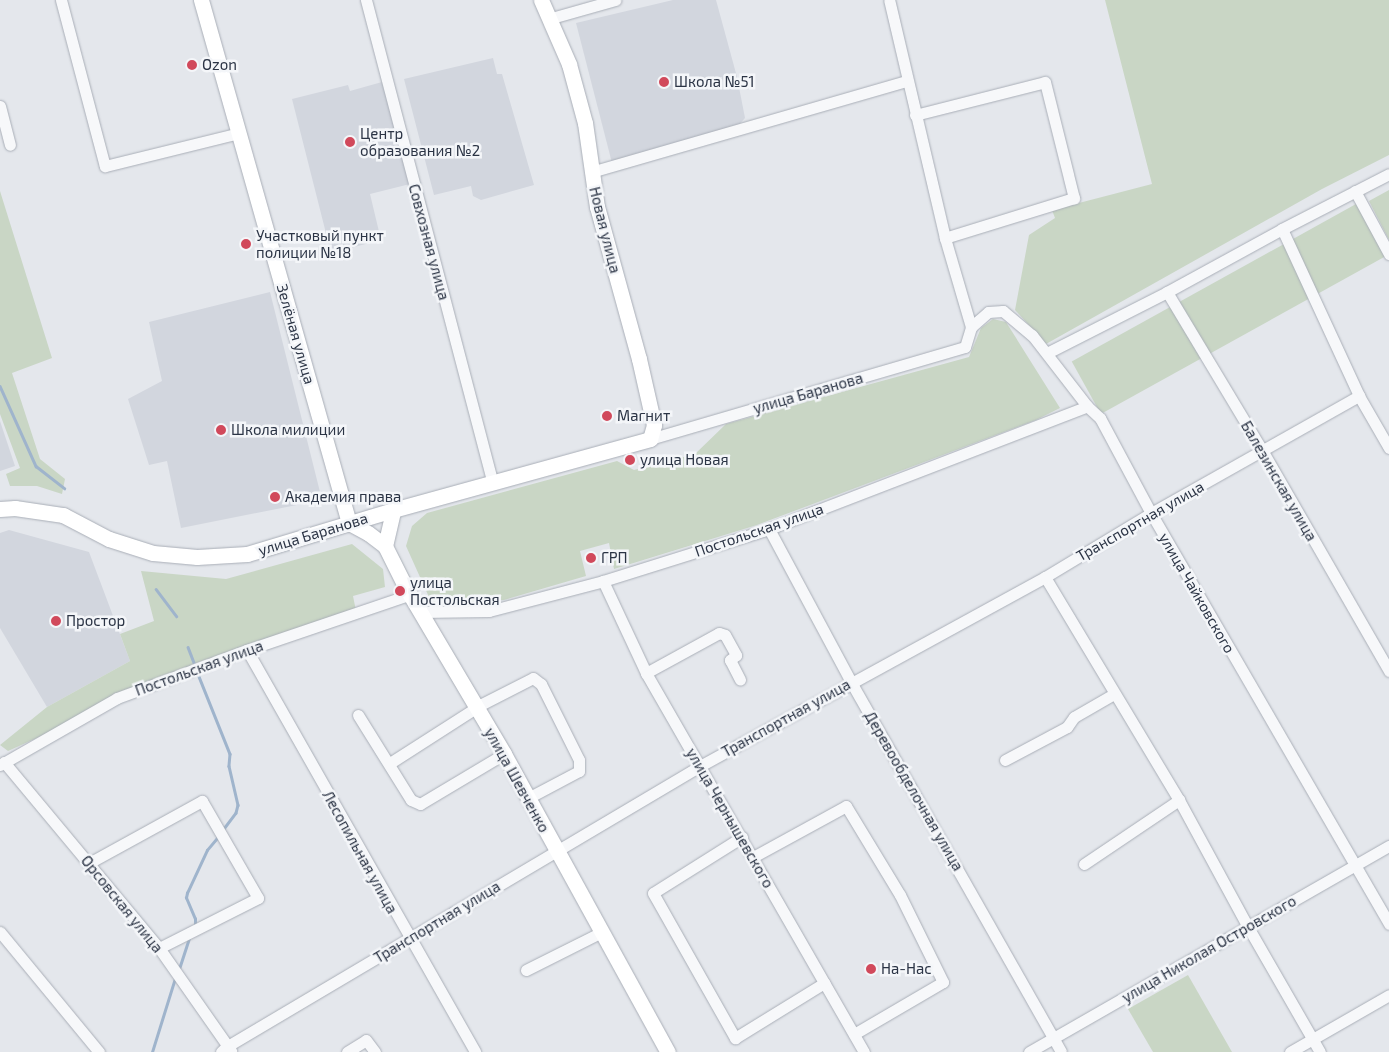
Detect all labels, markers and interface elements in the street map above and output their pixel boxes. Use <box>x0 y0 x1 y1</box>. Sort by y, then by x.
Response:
place label: Ozon <box>202 56 237 74</box>
marker: Ozon <box>186 59 198 71</box>
place label: Школа №51 <box>674 73 754 91</box>
marker: Школа №51 <box>658 76 670 88</box>
place label: Центр образования №2 <box>360 124 480 159</box>
marker: Центр образования №2 <box>344 136 356 148</box>
street label: Совхозная улица <box>405 182 453 302</box>
street label: Новая улица <box>586 185 624 275</box>
place label: Участковый пункт полиции №18 <box>256 226 384 261</box>
marker: Участковый пункт полиции №18 <box>240 238 252 250</box>
street label: Зелёная улица <box>273 282 319 386</box>
street label: улица Баранова <box>751 369 865 417</box>
place label: Магнит <box>617 407 670 425</box>
marker: Магнит <box>601 410 613 422</box>
street label: Балезинская улица <box>1237 418 1321 544</box>
place label: Школа милиции <box>231 421 345 439</box>
marker: Школа милиции <box>215 424 227 436</box>
place label: улица Новая <box>640 451 729 469</box>
marker: улица Новая <box>624 454 636 466</box>
street label: Транспортная улица <box>1073 477 1207 565</box>
place label: Академия права <box>285 488 401 506</box>
marker: Академия права <box>269 491 281 503</box>
street label: Постольская улица <box>692 500 826 560</box>
street label: улица Баранова <box>256 509 370 559</box>
street label: улица Чайковского <box>1155 530 1239 656</box>
place label: ГРП <box>601 549 628 567</box>
marker: ГРП <box>585 552 597 564</box>
place label: улица Постольская <box>410 573 500 608</box>
marker: улица Постольская <box>394 585 406 597</box>
place label: Простор <box>66 612 125 630</box>
marker: Простор <box>50 615 62 627</box>
street label: Постольская улица <box>133 636 265 700</box>
street label: Транспортная улица <box>719 675 853 761</box>
street label: Деревообделочная улица <box>861 708 967 874</box>
street label: улица Шевченко <box>481 724 553 836</box>
street label: улица Чернышевского <box>683 745 777 891</box>
street label: Лесопильная улица <box>319 787 401 917</box>
street label: Орсовская улица <box>77 852 167 956</box>
street label: Транспортная улица <box>371 877 503 967</box>
street label: улица Николая Островского <box>1119 892 1299 1006</box>
place label: На-Нас <box>881 960 932 978</box>
marker: На-Нас <box>865 963 877 975</box>

